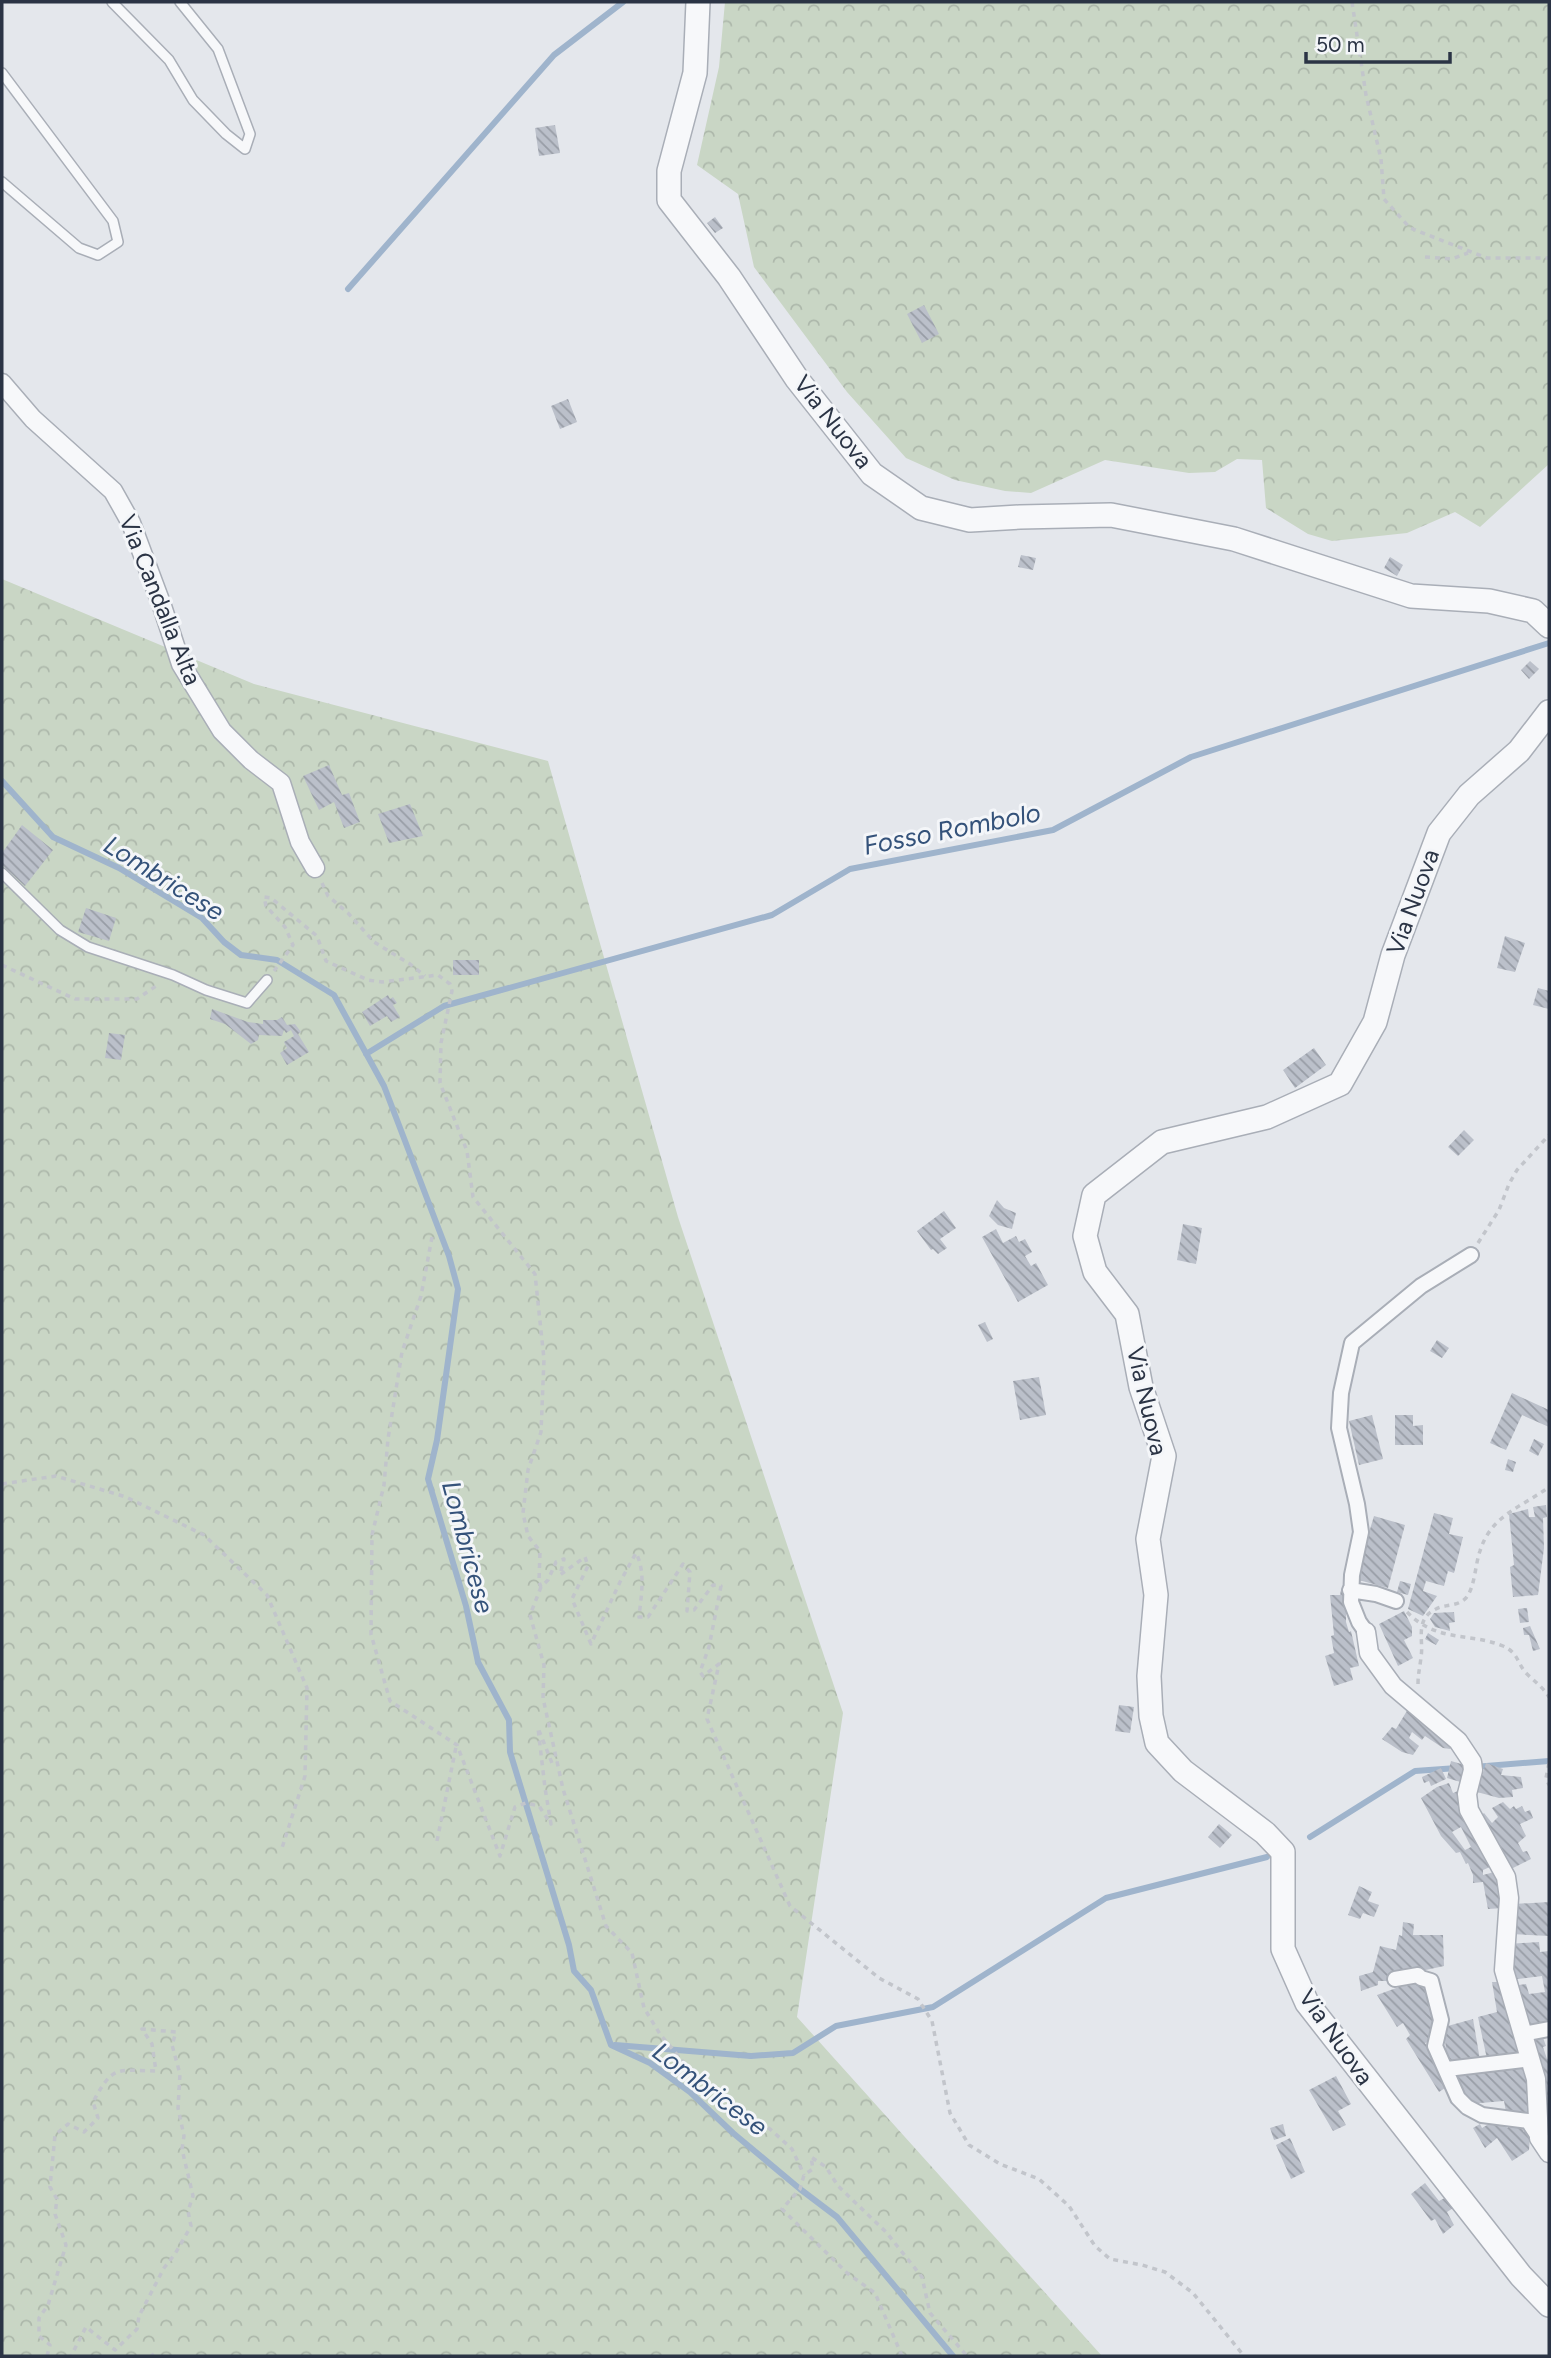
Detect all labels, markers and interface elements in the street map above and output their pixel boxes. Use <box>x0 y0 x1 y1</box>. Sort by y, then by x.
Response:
scale bar <box>1306 21 1450 65</box>
text: 50 m <box>1316 32 1365 57</box>
street label: Via Nuova <box>788 369 879 474</box>
street label: Via Candalla Alta <box>113 510 208 689</box>
water label: Fosso Rombolo <box>861 796 1043 862</box>
water label: Lombricese <box>98 828 230 928</box>
street label: Via Nuova <box>1380 845 1445 959</box>
street label: Via Nuova <box>1121 1344 1174 1458</box>
water label: Lombricese <box>435 1477 501 1617</box>
street label: Via Nuova <box>1293 1983 1380 2090</box>
water label: Lombricese <box>646 2035 774 2143</box>

